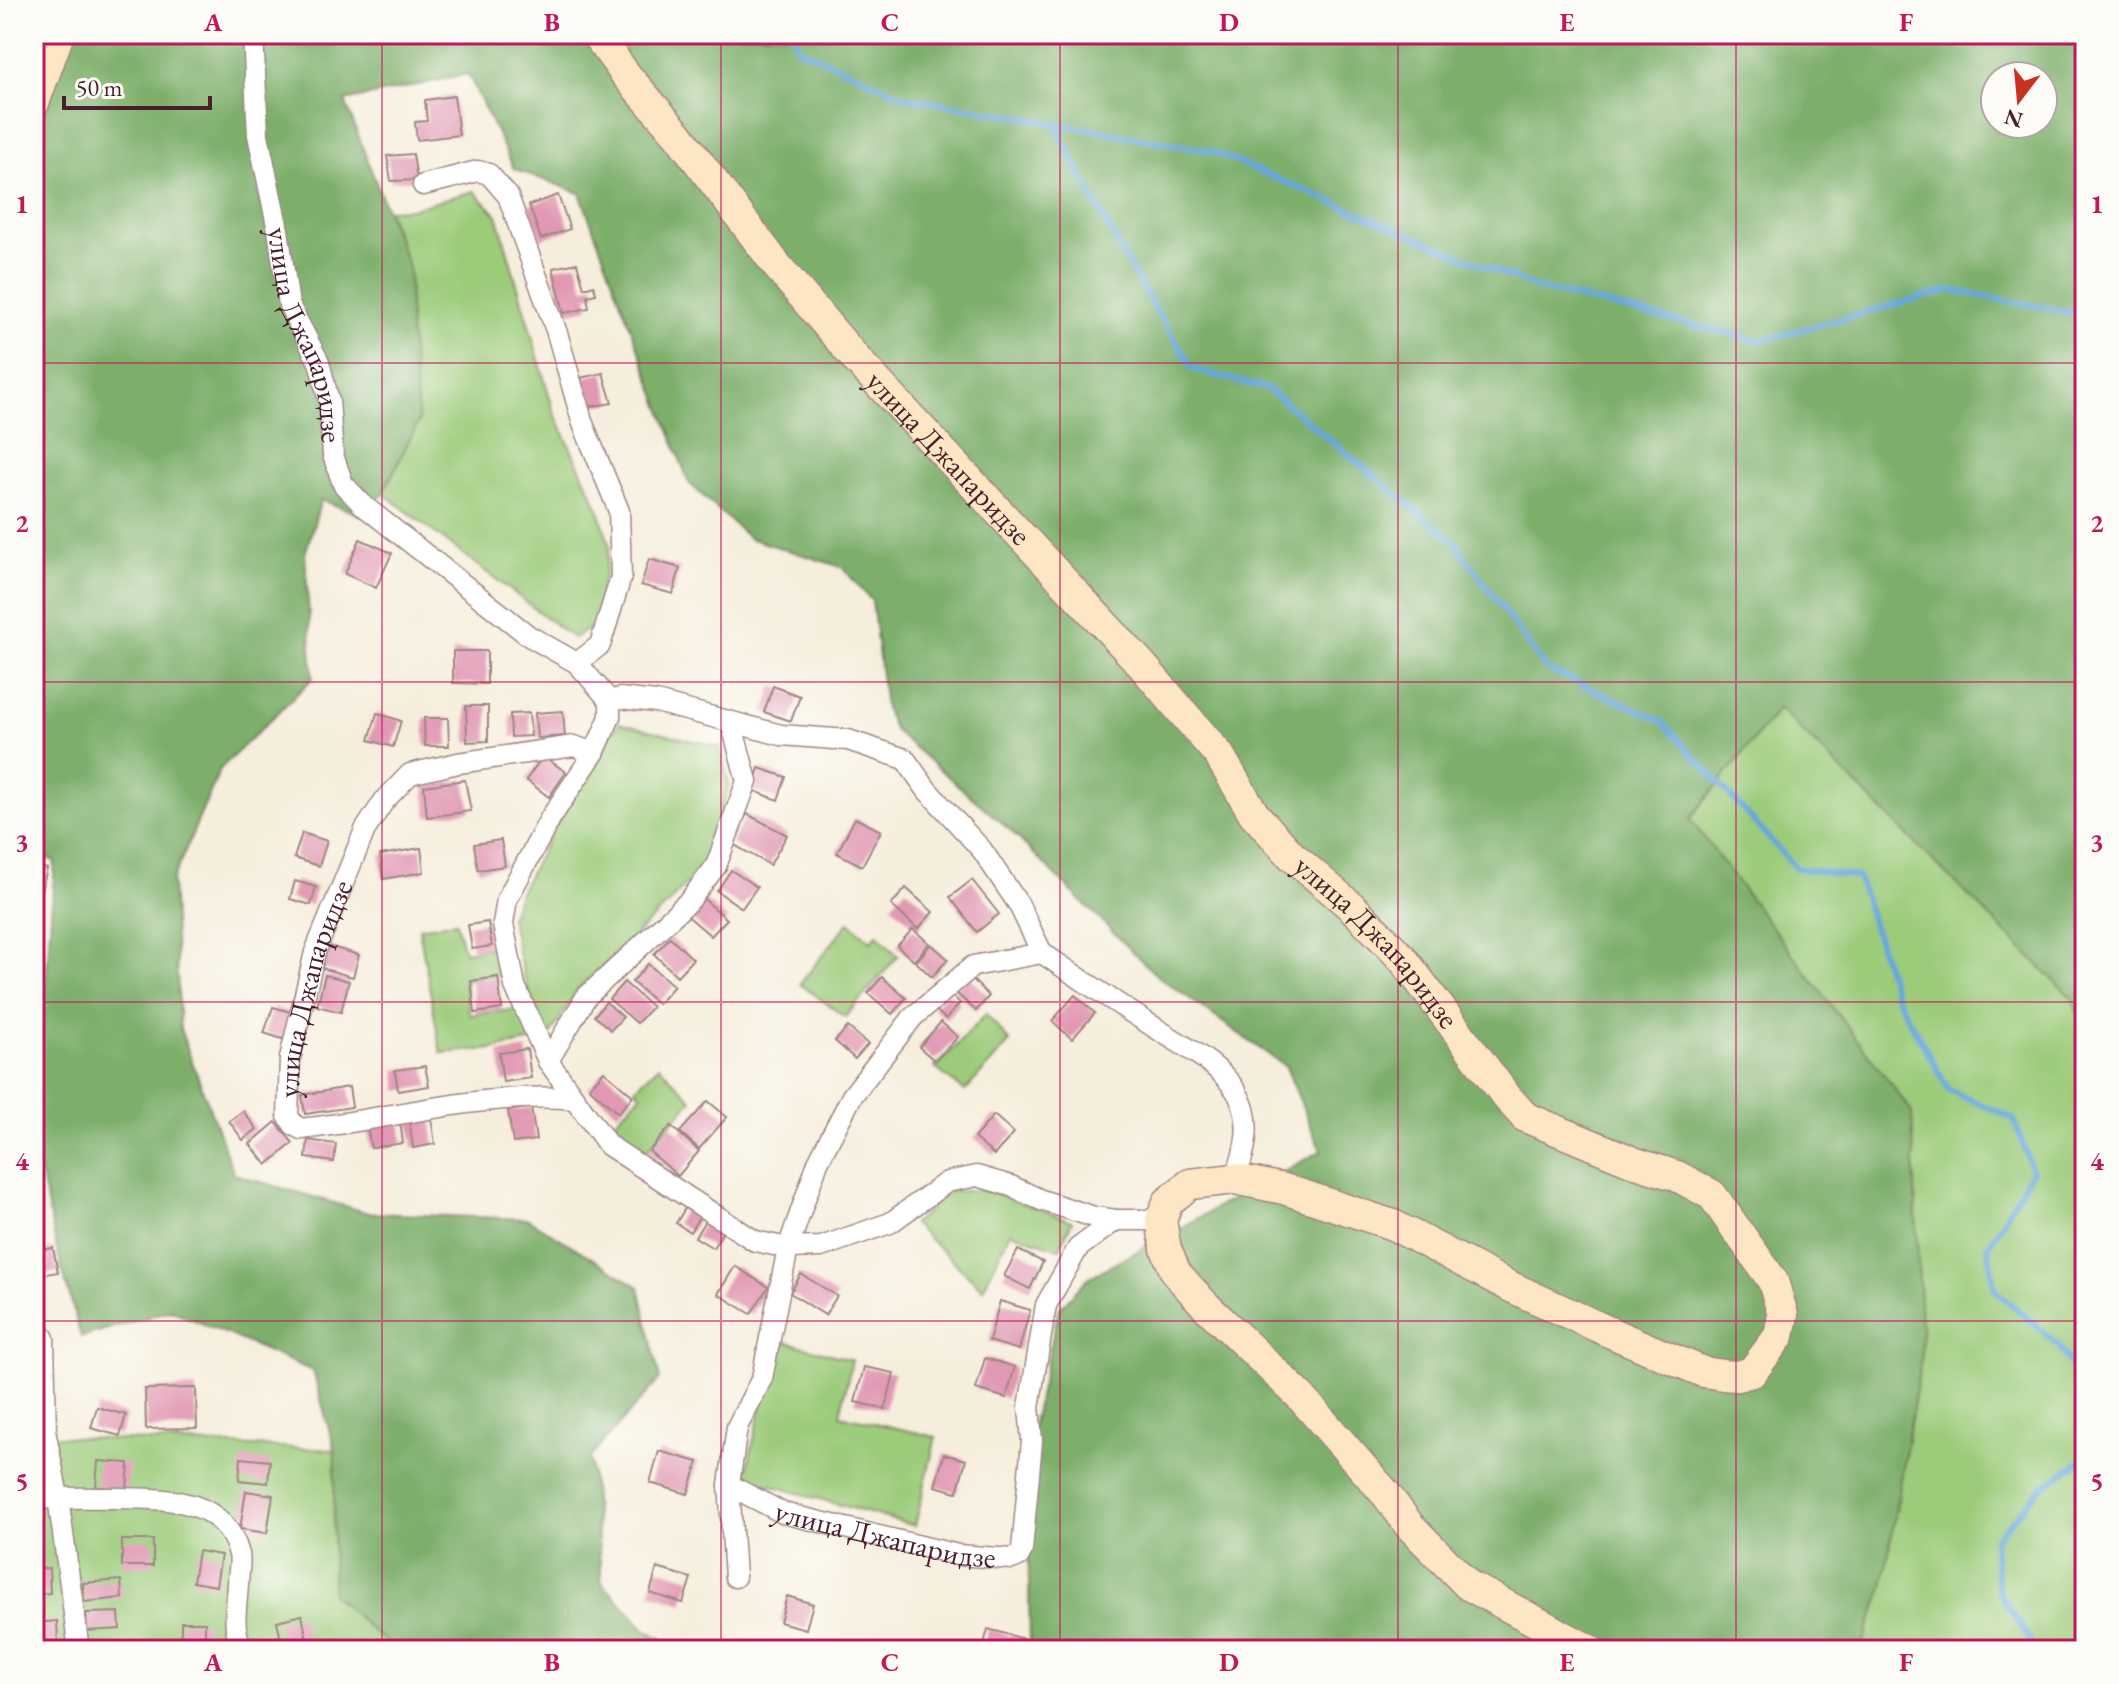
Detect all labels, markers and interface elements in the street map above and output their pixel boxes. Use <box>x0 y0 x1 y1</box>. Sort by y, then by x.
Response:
text: A <box>203 5 223 39</box>
text: B <box>544 5 560 39</box>
text: C <box>881 5 899 39</box>
text: D <box>1219 5 1239 39</box>
text: E <box>1560 5 1575 39</box>
text: F <box>1899 5 1913 39</box>
scale bar <box>64 60 210 110</box>
north arrow <box>1979 60 2059 140</box>
text: 50 m <box>76 72 123 103</box>
text: N <box>2001 102 2026 135</box>
text: 1 <box>15 187 29 221</box>
text: 1 <box>2090 187 2104 221</box>
street label: улица Джапаридзе <box>259 224 352 444</box>
street label: улица Джапаридзе <box>858 362 1040 553</box>
text: 2 <box>15 506 29 540</box>
text: 2 <box>2090 506 2104 540</box>
text: 3 <box>15 825 29 859</box>
text: 3 <box>2090 825 2104 859</box>
street label: улица Джапаридзе <box>1286 846 1468 1036</box>
street label: улица Джапаридзе <box>269 874 362 1098</box>
text: 4 <box>15 1144 29 1178</box>
text: 4 <box>2090 1144 2104 1178</box>
text: 5 <box>15 1464 29 1498</box>
text: 5 <box>2090 1464 2104 1498</box>
street label: улица Джапаридзе <box>768 1492 997 1577</box>
text: A <box>203 1645 223 1679</box>
text: B <box>544 1645 560 1679</box>
text: C <box>881 1645 899 1679</box>
text: D <box>1219 1645 1239 1679</box>
text: E <box>1560 1645 1575 1679</box>
text: F <box>1899 1645 1913 1679</box>

